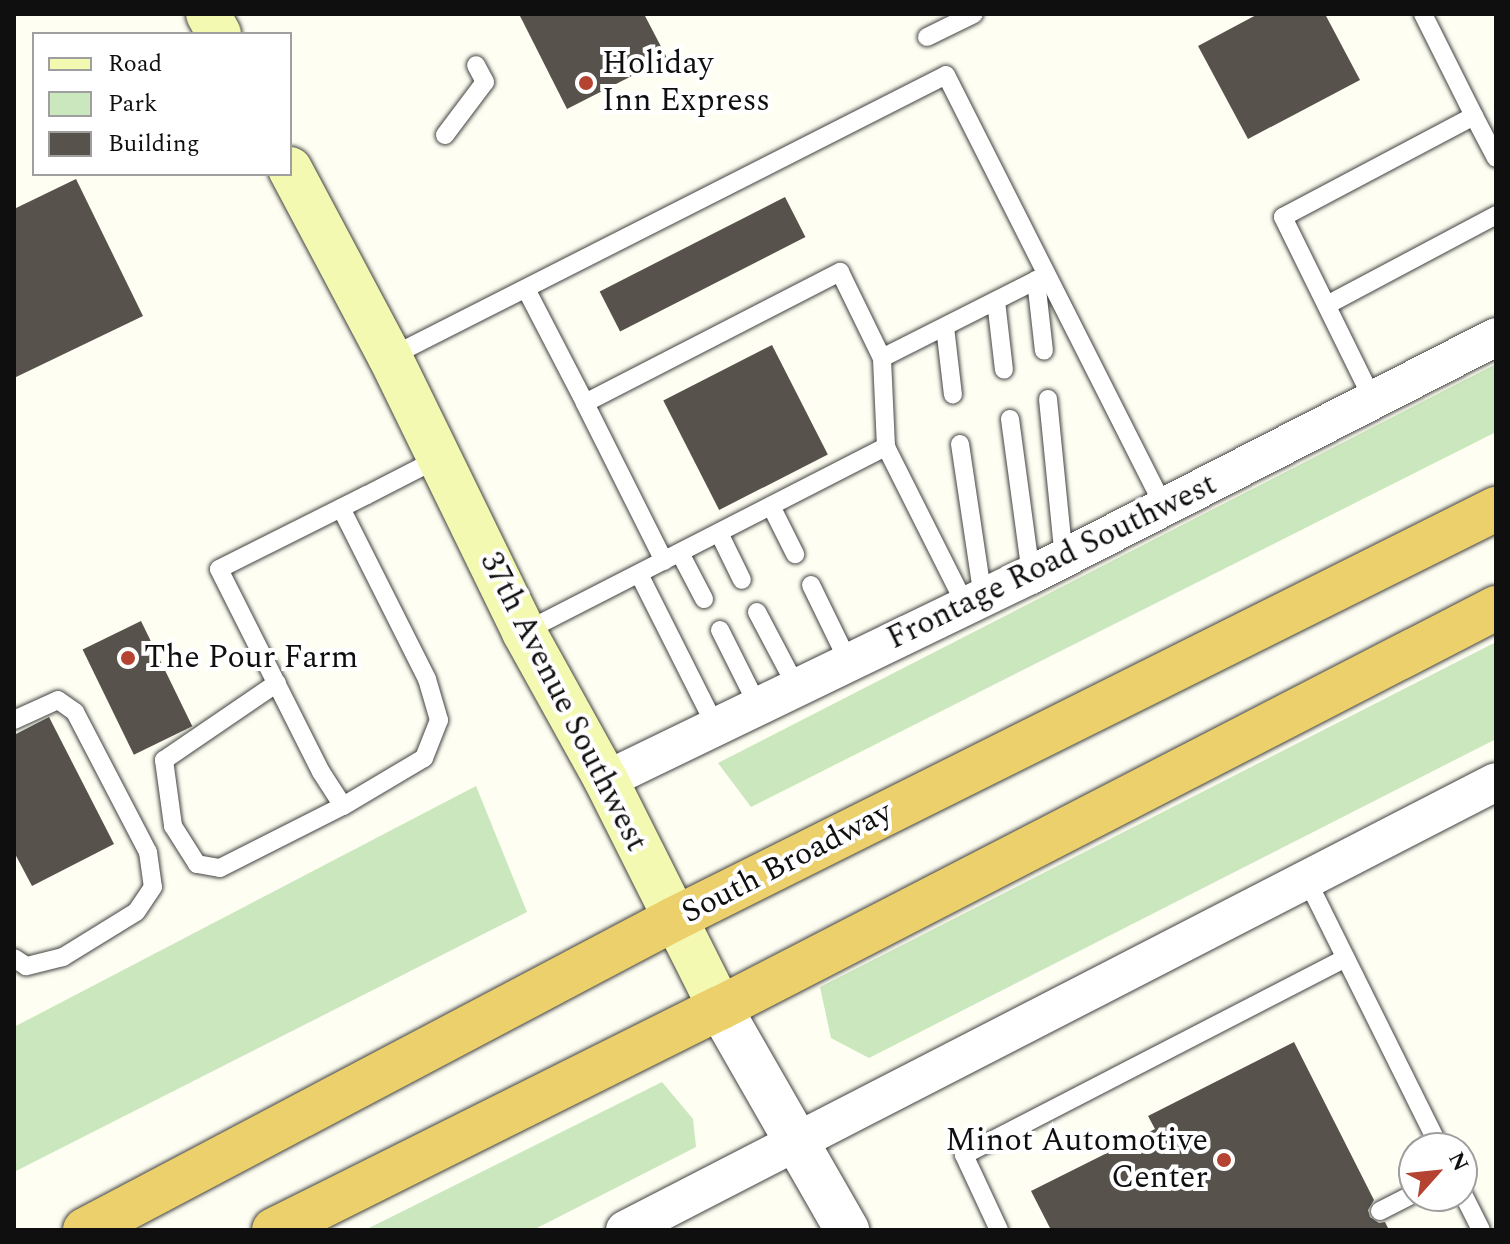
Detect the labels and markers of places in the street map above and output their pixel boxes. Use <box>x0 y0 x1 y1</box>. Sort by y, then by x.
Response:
place label: Holiday Inn Express <box>602 46 770 121</box>
marker: Holiday Inn Express <box>577 74 595 92</box>
place label: The Pour Farm <box>144 639 358 677</box>
marker: The Pour Farm <box>119 649 137 667</box>
place label: Minot Automotive Center <box>945 1123 1208 1198</box>
marker: Minot Automotive Center <box>1215 1151 1233 1169</box>

